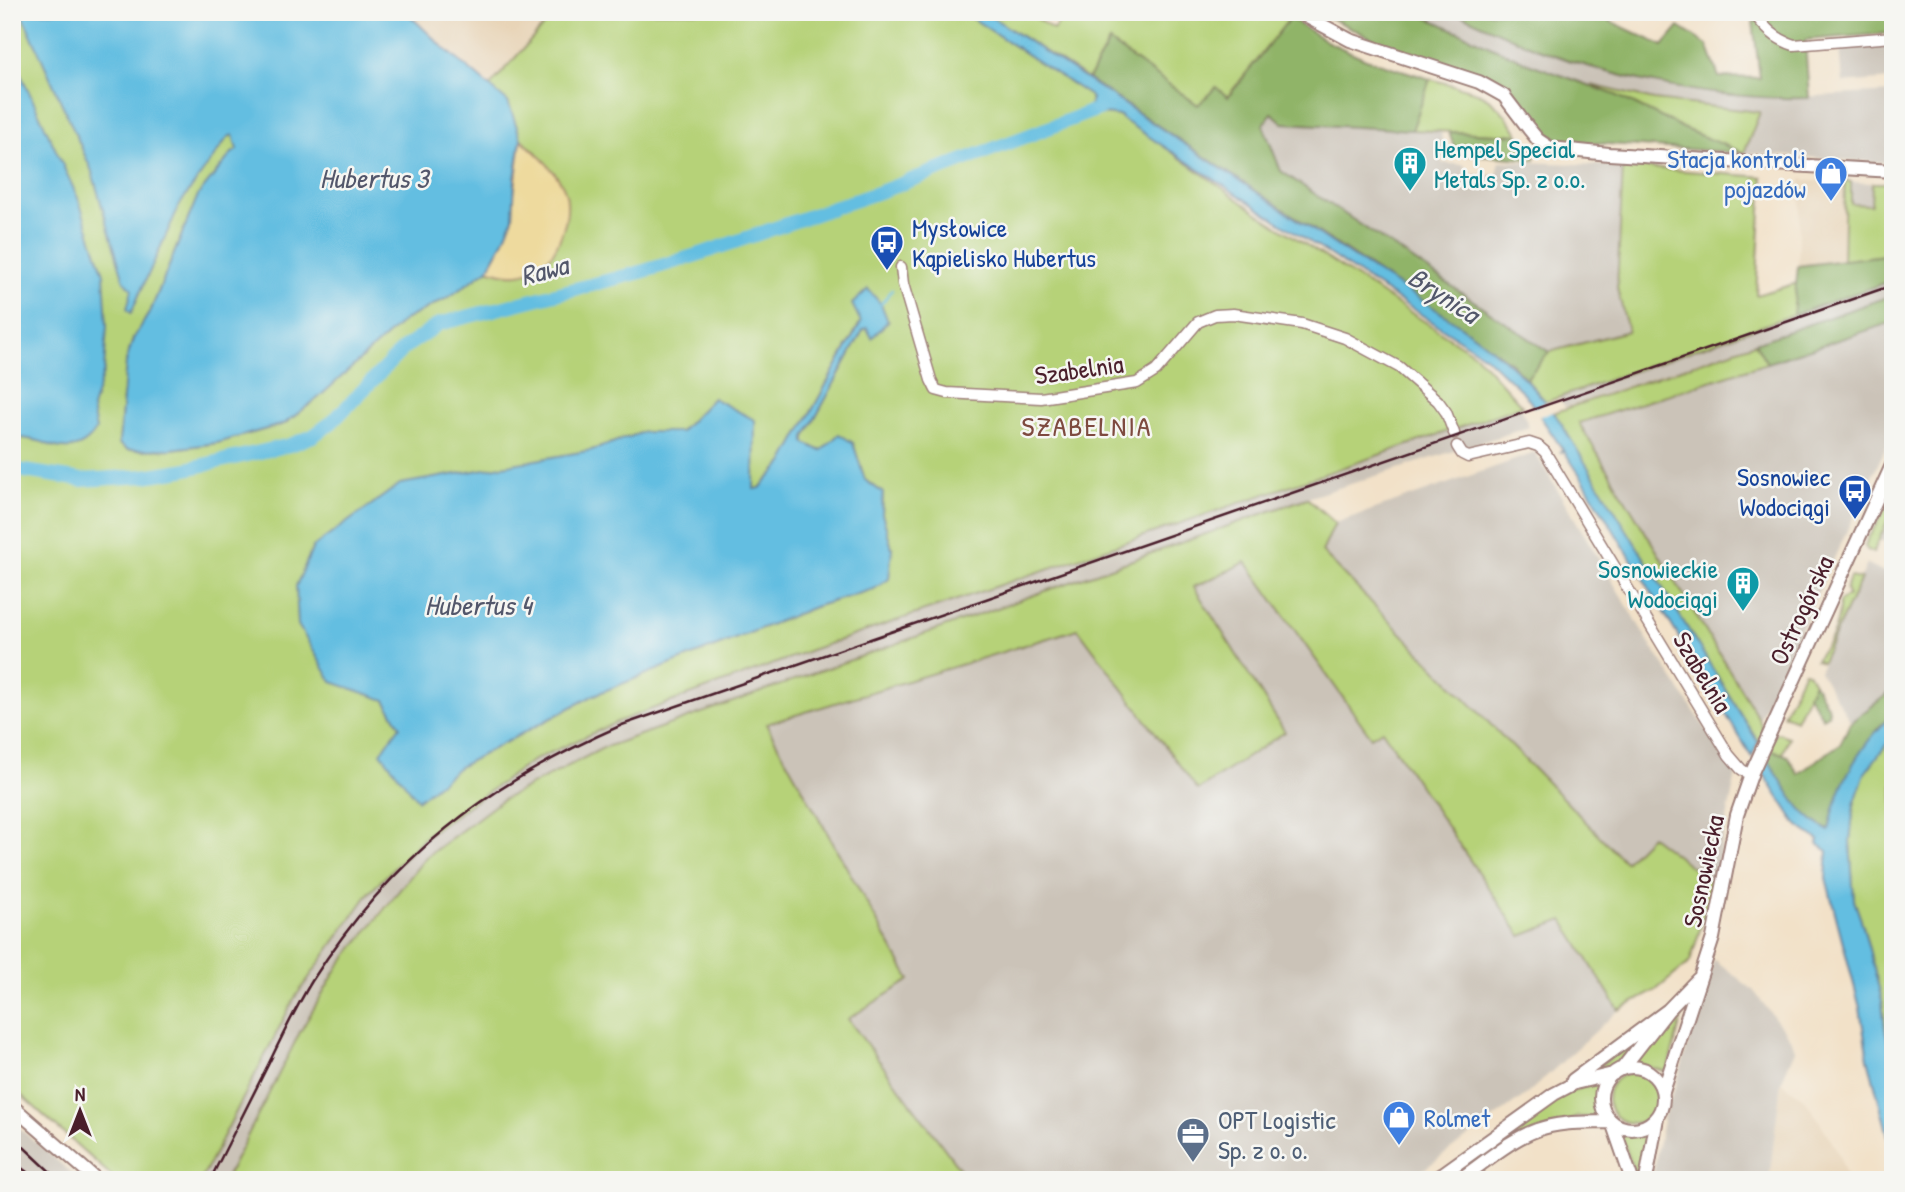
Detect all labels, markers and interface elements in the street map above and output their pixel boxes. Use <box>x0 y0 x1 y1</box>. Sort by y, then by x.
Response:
place label: Hempel Special Metals Sp. z o.o. <box>1434 131 1586 196</box>
place label: Stacja kontroli pojazdów <box>1667 141 1806 206</box>
building icon: Hempel Special Metals Sp. z o.o. <box>1391 144 1429 193</box>
shop icon: Stacja kontroli pojazdów <box>1812 154 1850 203</box>
water label: Hubertus 3 <box>320 159 431 197</box>
place label: Mysłowice Kąpielisko Hubertus <box>912 210 1096 275</box>
bus stop icon: Mysłowice Kąpielisko Hubertus <box>868 223 906 272</box>
water label: Rawa <box>516 245 575 295</box>
water label: Brynica <box>1401 258 1489 334</box>
street label: Szabelnia <box>1032 345 1126 393</box>
district label: SZABELNIA <box>1022 407 1152 445</box>
place label: Sosnowiec Wodociągi <box>1737 459 1830 524</box>
bus stop icon: Sosnowiec Wodociągi <box>1836 472 1874 521</box>
street label: Ostrogórska <box>1760 550 1842 670</box>
place label: Sosnowieckie Wodociągi <box>1598 551 1718 616</box>
building icon: Sosnowieckie Wodociągi <box>1724 564 1762 613</box>
water label: Hubertus 4 <box>425 586 534 624</box>
street label: Szabelnia <box>1665 625 1741 719</box>
street label: Sosnowiecka <box>1674 812 1732 930</box>
north arrow <box>46 1076 116 1146</box>
text: N <box>75 1081 85 1107</box>
shop icon: Rolmet <box>1380 1098 1418 1147</box>
place label: Rolmet <box>1424 1100 1491 1135</box>
place label: OPT Logistic Sp. z o. o. <box>1218 1102 1336 1167</box>
office icon: OPT Logistic Sp. z o. o. <box>1174 1115 1212 1164</box>

